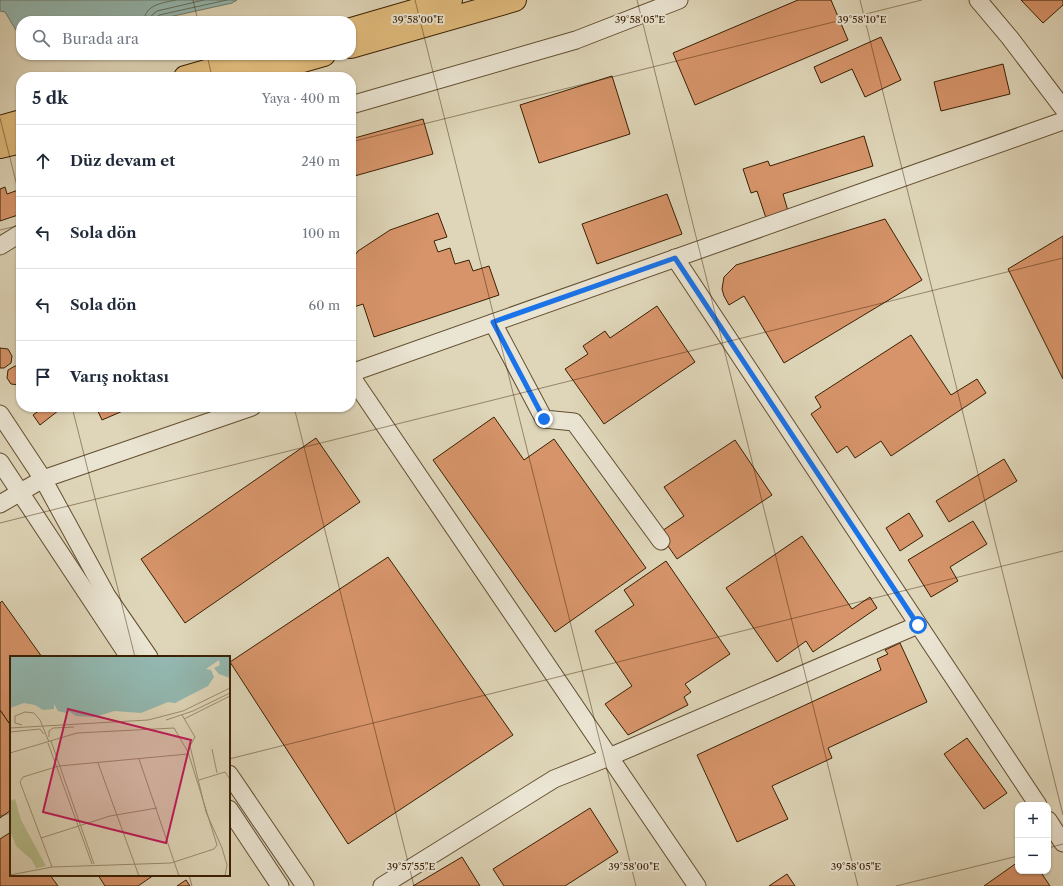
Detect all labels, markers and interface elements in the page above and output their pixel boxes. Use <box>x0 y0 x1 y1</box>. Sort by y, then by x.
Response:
text: 39°58'00"E <box>392 13 444 26</box>
text: 39°58'05"E <box>615 13 665 26</box>
text: 39°58'10"E <box>837 13 887 26</box>
search box <box>16 16 356 60</box>
icon: search <box>30 27 52 49</box>
text: Burada ara <box>62 29 139 48</box>
text: 5 dk <box>32 88 68 108</box>
text: Yaya · 400 m <box>262 90 340 106</box>
icon: ahead <box>32 150 54 172</box>
text: Düz devam et <box>70 151 175 170</box>
text: 240 m <box>301 153 340 169</box>
icon: left <box>32 222 54 244</box>
text: Sola dön <box>70 223 137 242</box>
text: 100 m <box>302 225 340 241</box>
icon: left <box>32 294 54 316</box>
text: Sola dön <box>70 295 137 314</box>
text: 60 m <box>309 297 340 313</box>
icon: arrive <box>32 366 54 388</box>
text: Varış noktası <box>70 367 169 386</box>
route end <box>535 410 553 428</box>
route start <box>909 616 927 634</box>
inset map <box>10 656 230 876</box>
map controls <box>1015 802 1051 874</box>
button: + <box>1015 802 1051 838</box>
button: − <box>1015 838 1051 874</box>
text: 39°57'55"E <box>387 860 435 873</box>
text: 39°58'00"E <box>608 860 660 873</box>
text: 39°58'05"E <box>831 860 881 873</box>

